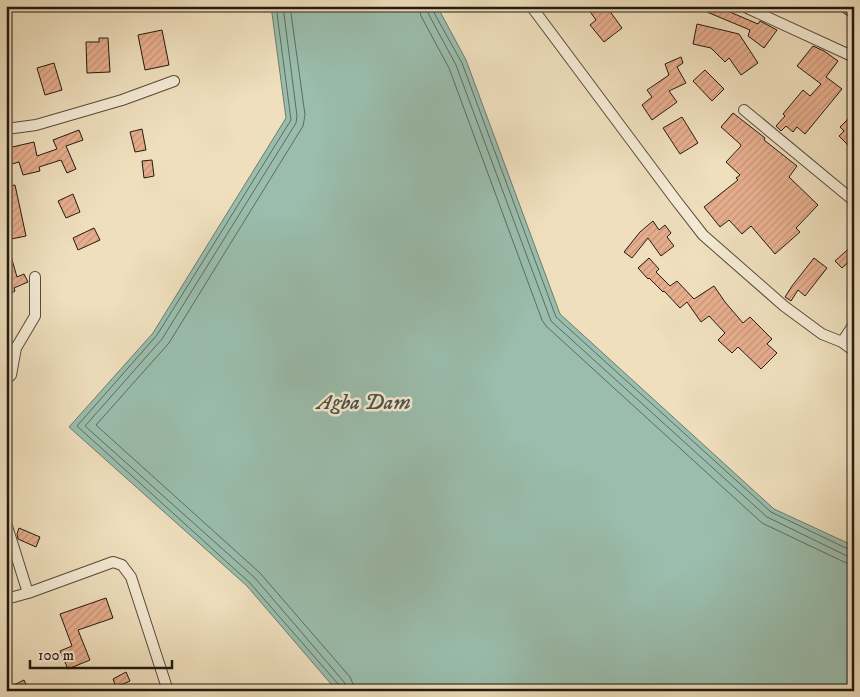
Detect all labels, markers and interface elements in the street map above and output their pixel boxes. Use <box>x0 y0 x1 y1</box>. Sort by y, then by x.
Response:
water label: Agba Dam <box>314 389 411 416</box>
scale bar <box>30 637 172 669</box>
text: 100 m <box>38 646 74 665</box>

